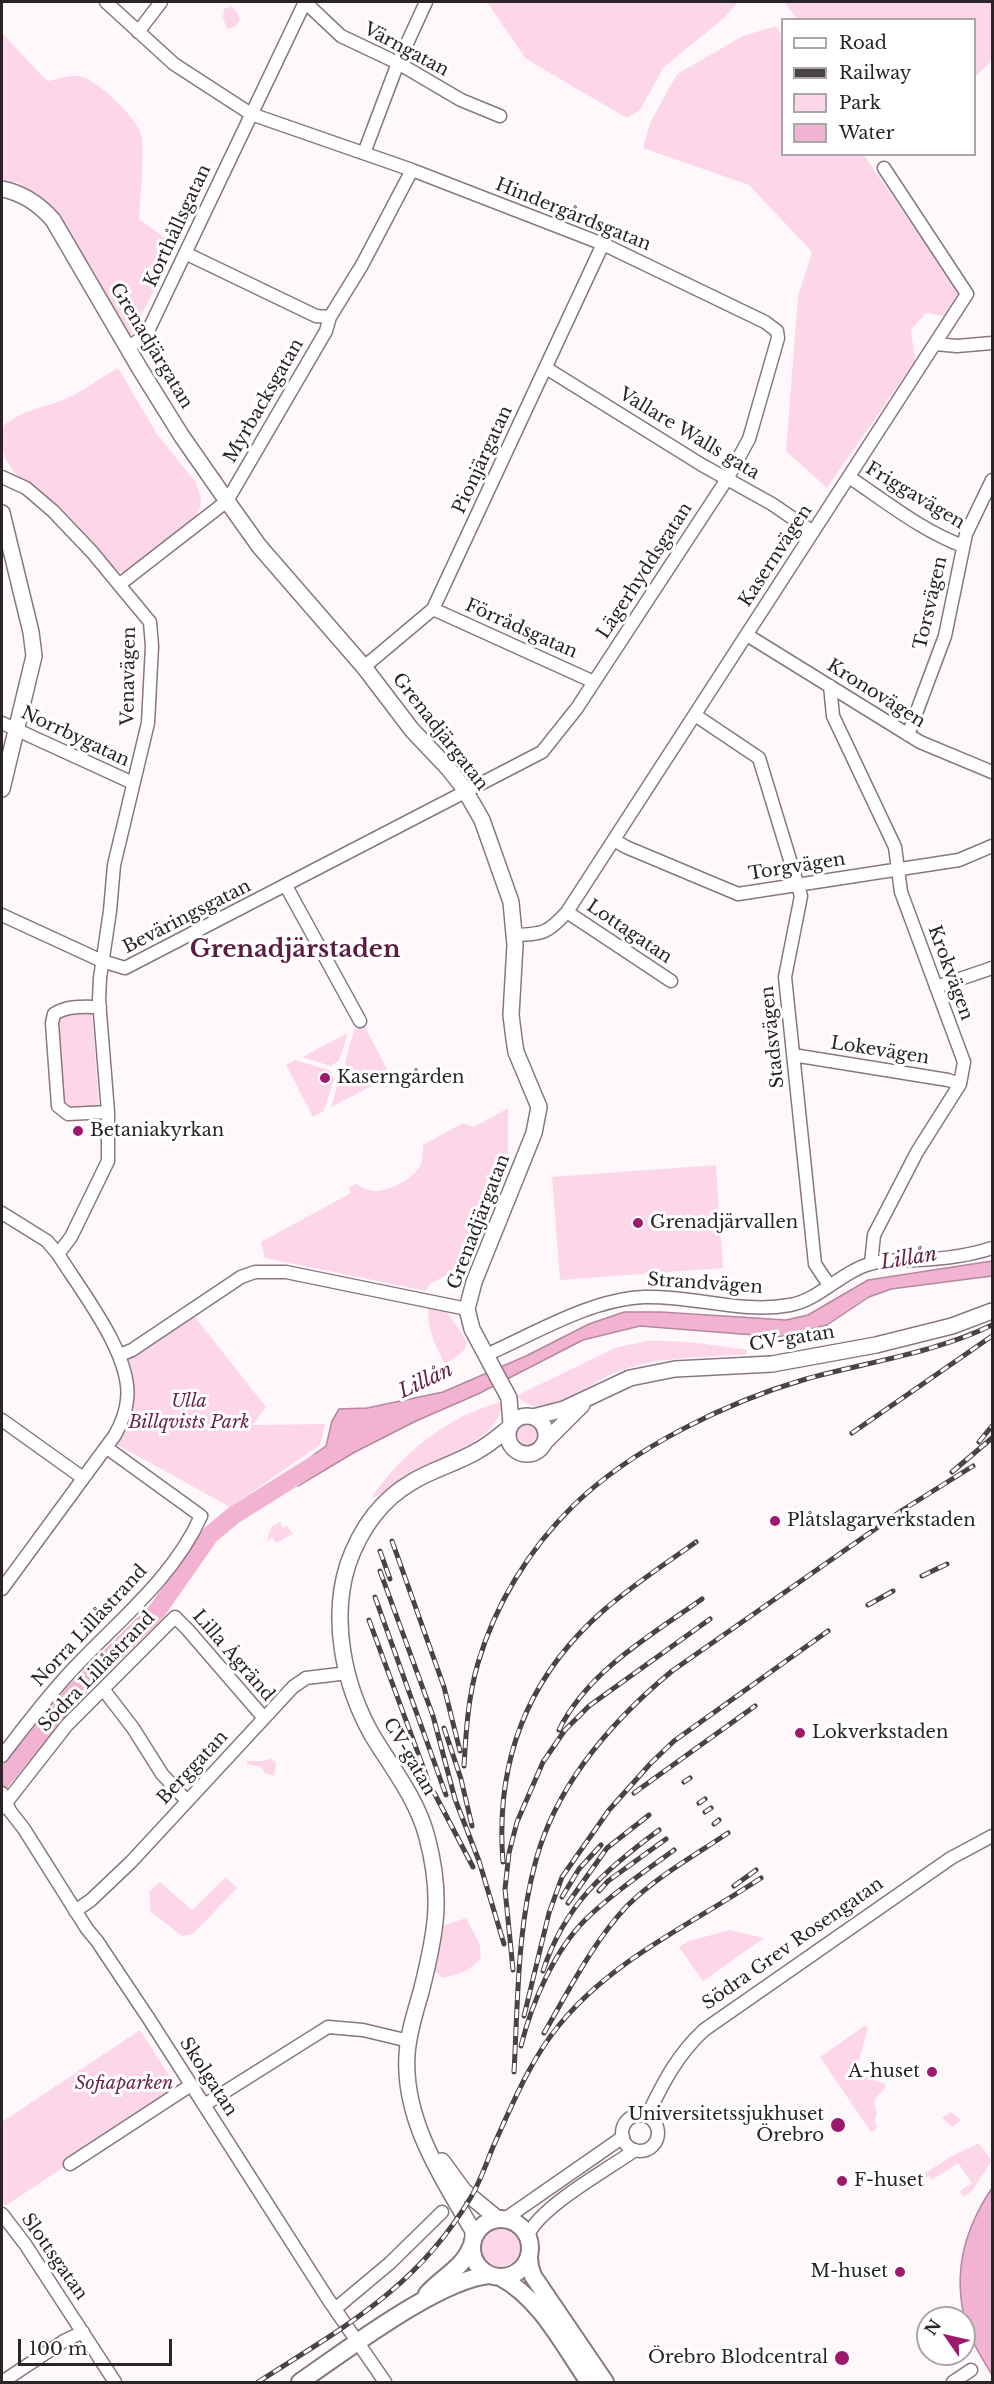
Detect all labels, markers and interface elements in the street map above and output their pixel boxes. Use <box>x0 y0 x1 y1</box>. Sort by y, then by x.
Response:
legend <box>781 18 976 156</box>
street label: Värngatan <box>360 19 452 81</box>
text: Road <box>839 32 887 54</box>
text: Railway <box>839 62 911 84</box>
text: Park <box>839 92 881 114</box>
text: Water <box>839 122 894 144</box>
street label: Korthållsgatan <box>140 161 216 291</box>
street label: Hindergårdsgatan <box>492 174 654 256</box>
street label: Grenadjärgatan <box>105 279 197 413</box>
street label: Myrbacksgatan <box>220 335 308 467</box>
street label: Vallare Walls gata <box>615 384 763 484</box>
street label: Pionjärgatan <box>449 403 517 517</box>
street label: Friggavägen <box>861 458 969 534</box>
street label: Lägerhyddsgatan <box>593 499 697 643</box>
street label: Kasernvägen <box>735 501 817 611</box>
street label: Torsvägen <box>910 554 952 652</box>
street label: Förrådsgatan <box>462 595 580 663</box>
street label: Venavägen <box>117 626 141 726</box>
street label: Kronovägen <box>823 655 929 733</box>
street label: Grenadjärgatan <box>388 669 492 795</box>
street label: Norrbygatan <box>17 702 133 772</box>
street label: Torgvägen <box>747 849 847 885</box>
street label: Beväringsgatan <box>119 875 255 959</box>
street label: Lottagatan <box>582 896 676 968</box>
street label: Krokvägen <box>923 923 977 1023</box>
district label: Grenadjärstaden <box>190 936 400 964</box>
street label: Stadsvägen <box>757 985 789 1089</box>
street label: Lokevägen <box>829 1033 931 1069</box>
place label: Kaserngården <box>337 1067 464 1089</box>
marker: Kaserngården <box>318 1071 332 1085</box>
place label: Betaniakyrkan <box>90 1120 224 1142</box>
marker: Betaniakyrkan <box>71 1124 85 1138</box>
street label: Grenadjärgatan <box>443 1151 515 1293</box>
place label: Grenadjärvallen <box>650 1212 798 1234</box>
marker: Grenadjärvallen <box>631 1216 645 1230</box>
water label: Lillån <box>879 1243 939 1275</box>
street label: Strandvägen <box>647 1269 763 1299</box>
street label: CV-gatan <box>748 1322 836 1356</box>
water label: Lillån <box>395 1358 457 1404</box>
park label: Ulla Billqvists Park <box>128 1391 250 1434</box>
place label: Plåtslagarverkstaden <box>787 1510 976 1532</box>
marker: Plåtslagarverkstaden <box>768 1514 782 1528</box>
street label: Norra Lillåstrand <box>28 1561 152 1691</box>
street label: Lilla Ågränd <box>188 1606 278 1706</box>
street label: Södra Lillåstrand <box>34 1608 160 1736</box>
street label: CV-gatan <box>378 1714 440 1800</box>
place label: Lokverkstaden <box>812 1722 948 1744</box>
street label: Berggatan <box>153 1726 233 1810</box>
marker: Lokverkstaden <box>793 1726 807 1740</box>
street label: Södra Grev Rosengatan <box>698 1873 888 2015</box>
street label: Skolgatan <box>175 2034 241 2120</box>
place label: A-huset <box>848 2061 920 2083</box>
marker: A-huset <box>925 2065 939 2079</box>
park label: Sofiaparken <box>75 2073 173 2095</box>
place label: Universitetssjukhuset Örebro <box>628 2104 824 2146</box>
marker: Universitetssjukhuset Örebro <box>829 2116 847 2134</box>
place label: F-huset <box>854 2170 924 2192</box>
marker: F-huset <box>835 2174 849 2188</box>
street label: Slottsgatan <box>16 2209 92 2305</box>
place label: M-huset <box>811 2261 888 2283</box>
marker: M-huset <box>893 2265 907 2279</box>
north arrow <box>916 2306 976 2366</box>
text: N <box>920 2315 945 2339</box>
scale bar <box>21 2327 176 2365</box>
text: 100 m <box>29 2338 87 2360</box>
place label: Örebro Blodcentral <box>648 2347 828 2369</box>
marker: Örebro Blodcentral <box>833 2349 851 2367</box>

